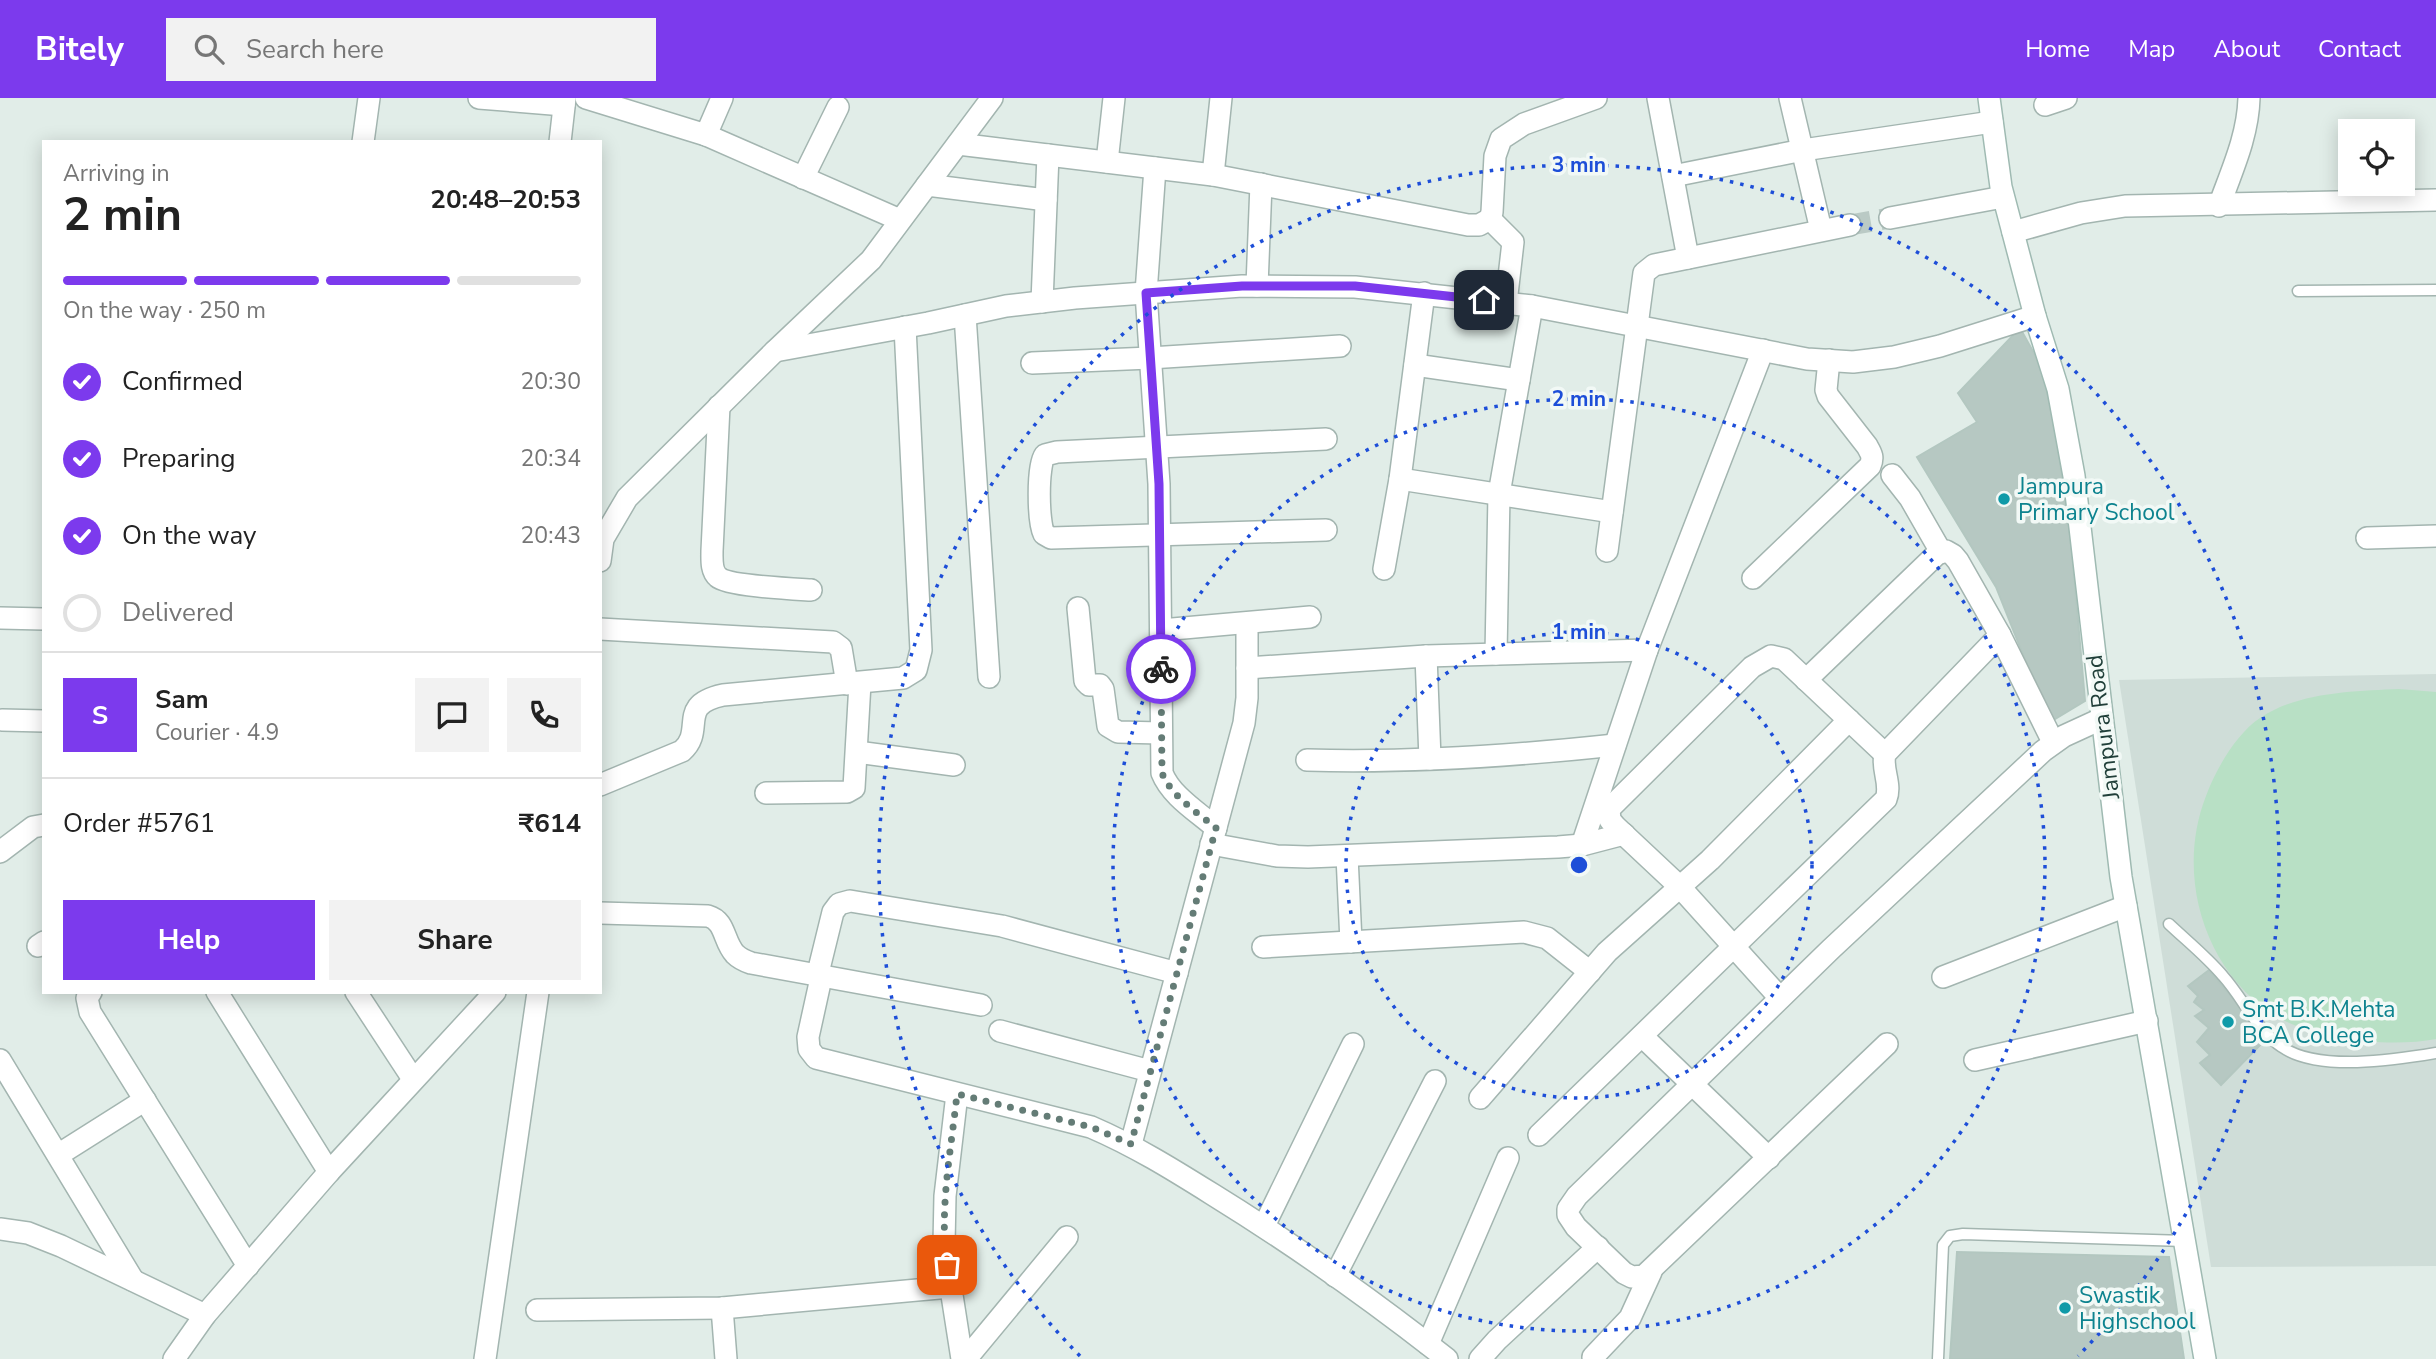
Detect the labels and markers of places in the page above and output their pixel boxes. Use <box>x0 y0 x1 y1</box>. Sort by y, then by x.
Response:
pin <box>1454 270 1514 330</box>
place label: Jampura Primary School <box>2017 471 2175 528</box>
marker: Jampura Primary School <box>1996 491 2012 507</box>
centre of rings <box>1567 853 1591 877</box>
place label: Smt B.K.Mehta BCA College <box>2242 994 2396 1051</box>
marker: Smt B.K.Mehta BCA College <box>2220 1014 2236 1030</box>
pin <box>917 1235 977 1295</box>
place label: Swastik Highschool <box>2079 1280 2196 1337</box>
marker: Swastik Highschool <box>2057 1300 2073 1316</box>

